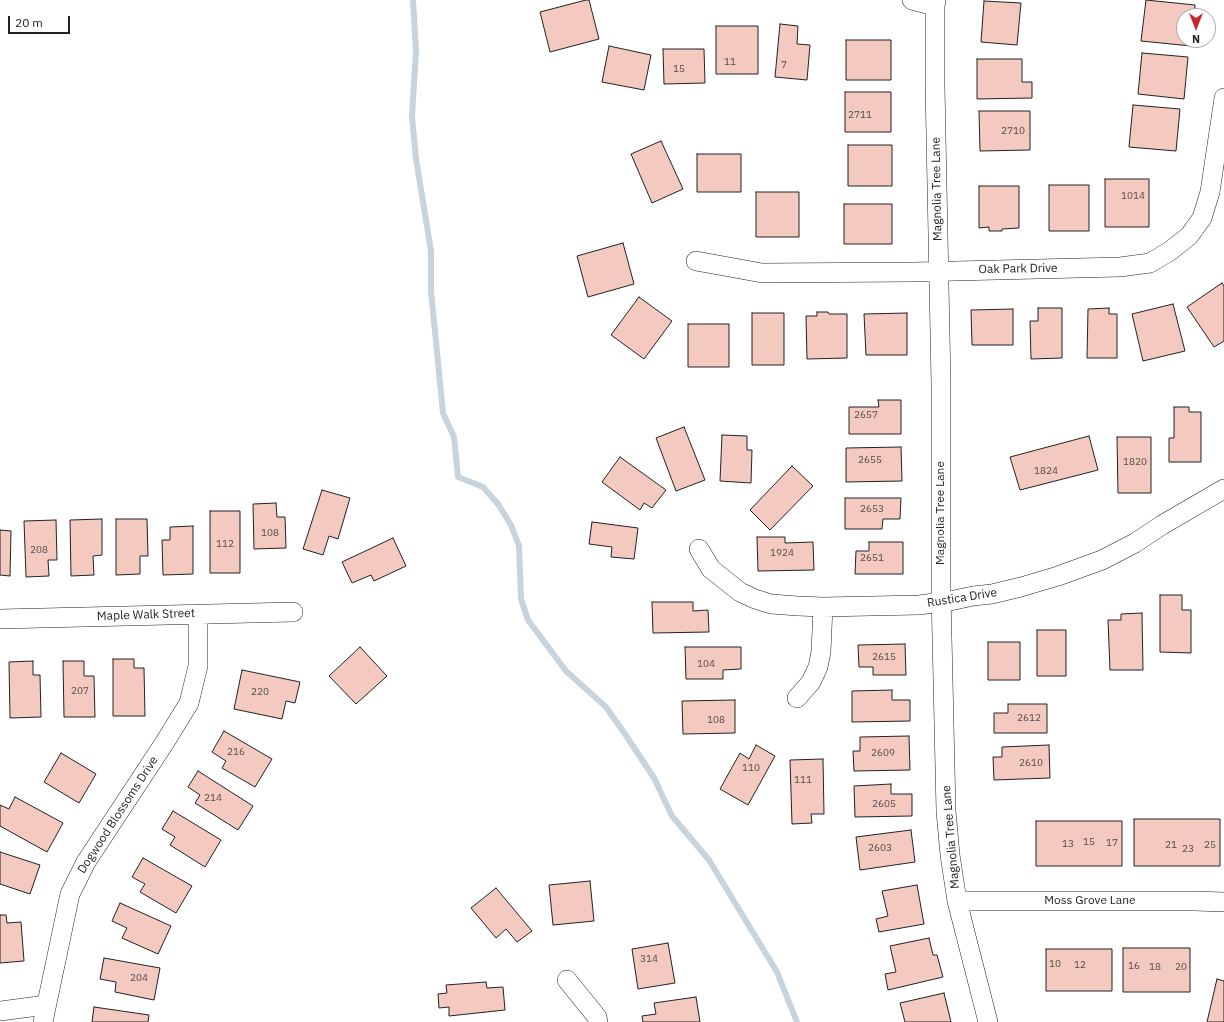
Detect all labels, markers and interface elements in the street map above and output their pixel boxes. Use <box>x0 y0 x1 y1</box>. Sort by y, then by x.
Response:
scale bar <box>10 8 72 34</box>
north arrow <box>1176 8 1216 48</box>
text: 20 m <box>15 15 43 30</box>
text: N <box>1192 32 1200 46</box>
house number: 11 <box>724 56 736 68</box>
house number: 7 <box>781 59 787 71</box>
house number: 15 <box>673 63 685 75</box>
house number: 2711 <box>848 109 872 121</box>
house number: 2710 <box>1001 125 1025 137</box>
street label: Magnolia Tree Lane <box>929 137 945 241</box>
house number: 1014 <box>1121 190 1145 202</box>
street label: Oak Park Drive <box>978 261 1058 277</box>
house number: 2657 <box>854 409 878 421</box>
house number: 2655 <box>858 454 882 466</box>
house number: 1820 <box>1123 456 1147 468</box>
street label: Magnolia Tree Lane <box>934 461 948 565</box>
house number: 1824 <box>1034 465 1058 477</box>
house number: 2653 <box>860 503 884 515</box>
house number: 108 <box>261 527 279 539</box>
house number: 112 <box>216 538 234 550</box>
house number: 208 <box>30 544 48 556</box>
house number: 1924 <box>770 547 794 559</box>
house number: 2651 <box>860 552 884 564</box>
street label: Rustica Drive <box>926 585 998 611</box>
street label: Maple Walk Street <box>97 606 195 624</box>
house number: 2615 <box>872 651 896 663</box>
house number: 104 <box>697 658 715 670</box>
house number: 207 <box>71 685 89 697</box>
house number: 220 <box>251 686 269 698</box>
house number: 2612 <box>1017 712 1041 724</box>
house number: 108 <box>707 714 725 726</box>
house number: 216 <box>227 746 245 758</box>
house number: 2609 <box>871 747 895 759</box>
street label: Dogwood Blossoms Drive <box>75 754 161 876</box>
house number: 2610 <box>1019 757 1043 769</box>
house number: 110 <box>742 762 760 774</box>
house number: 111 <box>794 774 812 786</box>
street label: Magnolia Tree Lane <box>939 785 963 889</box>
house number: 214 <box>204 792 222 804</box>
house number: 2605 <box>872 798 896 810</box>
house number: 15 <box>1083 836 1095 848</box>
house number: 17 <box>1106 837 1118 849</box>
house number: 13 <box>1062 838 1074 850</box>
house number: 21 <box>1165 839 1177 851</box>
house number: 25 <box>1204 839 1216 851</box>
house number: 2603 <box>868 842 892 854</box>
house number: 23 <box>1182 843 1194 855</box>
street label: Moss Grove Lane <box>1044 894 1136 908</box>
house number: 314 <box>640 953 658 965</box>
house number: 10 <box>1049 958 1061 970</box>
house number: 12 <box>1074 959 1086 971</box>
house number: 16 <box>1128 960 1140 972</box>
house number: 18 <box>1149 961 1161 973</box>
house number: 20 <box>1175 961 1187 973</box>
house number: 204 <box>130 972 148 984</box>

